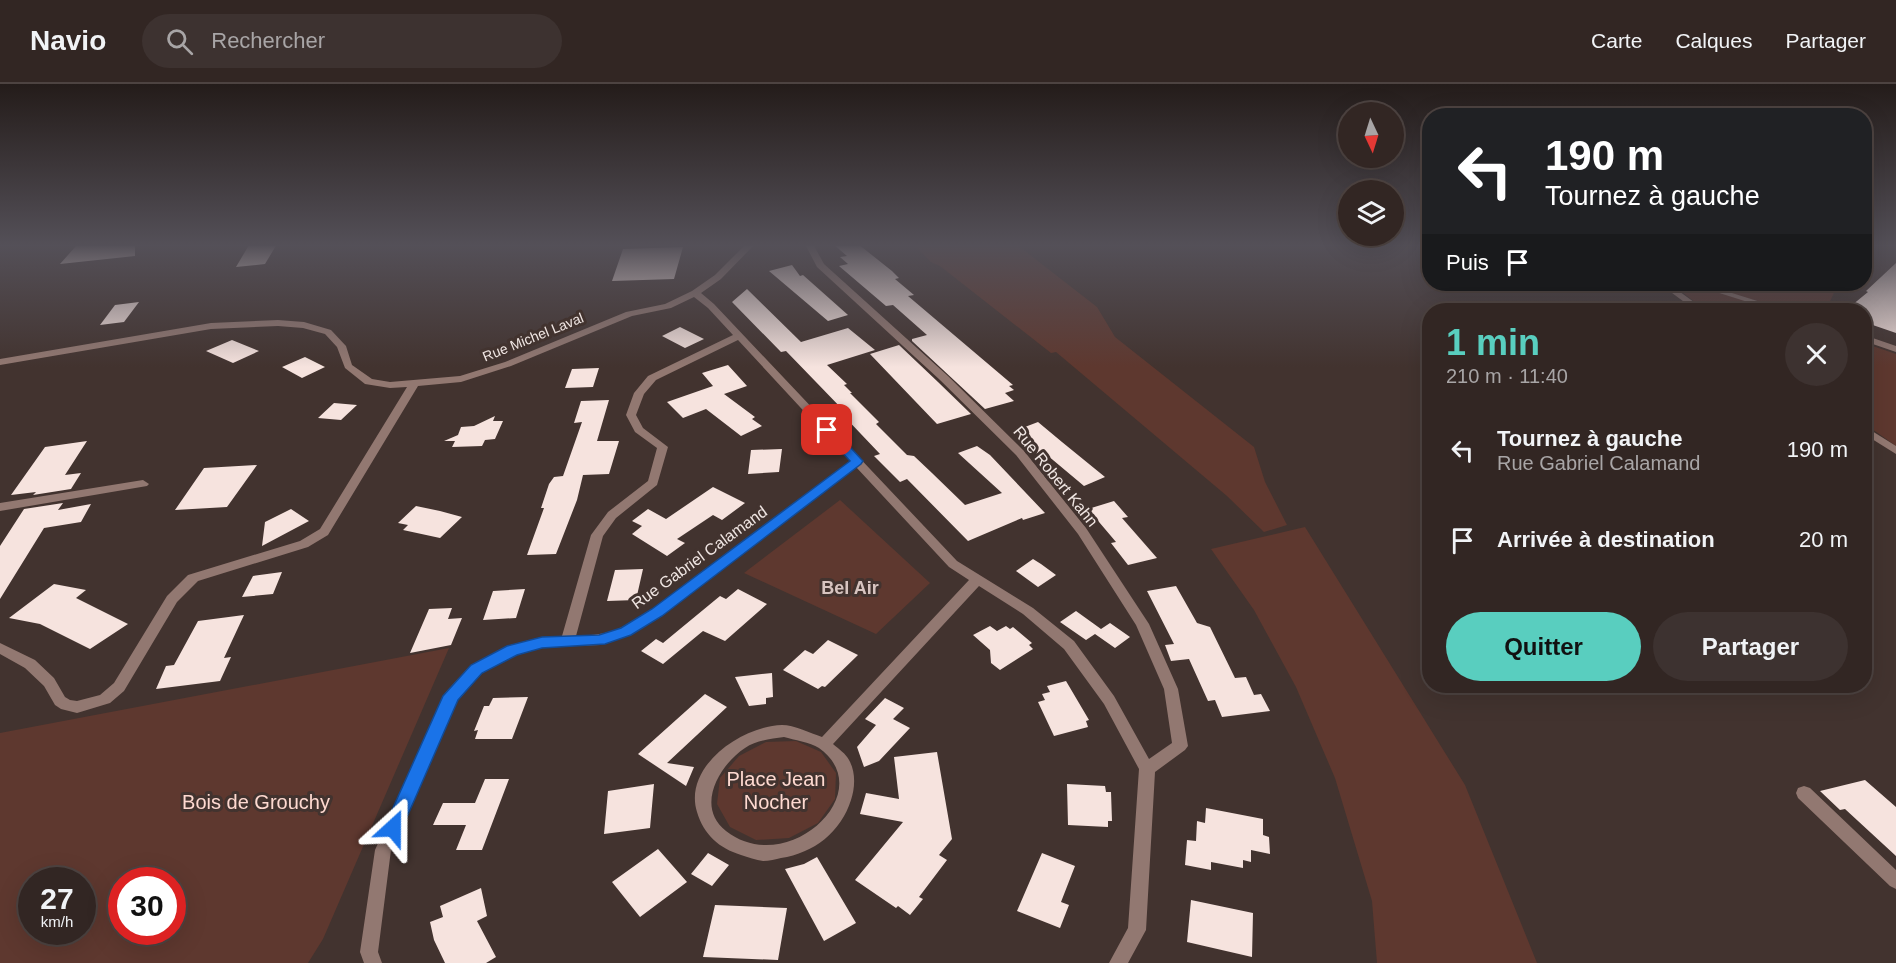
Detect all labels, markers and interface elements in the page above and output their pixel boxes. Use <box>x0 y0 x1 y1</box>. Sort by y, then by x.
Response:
search box <box>142 14 562 68</box>
text: Navio <box>30 25 106 56</box>
icon: search <box>163 25 196 58</box>
text: Rechercher <box>211 28 325 53</box>
text: Carte <box>1591 29 1642 52</box>
text: Calques <box>1675 29 1752 52</box>
text: Partager <box>1785 29 1866 52</box>
north arrow <box>1338 102 1404 168</box>
map controls <box>1338 102 1404 246</box>
icon: left <box>1446 132 1524 210</box>
text: 190 m <box>1545 132 1664 179</box>
button: layers <box>1338 180 1404 246</box>
text: Tournez à gauche <box>1545 181 1760 211</box>
icon: arrive <box>1501 246 1534 279</box>
text: Puis <box>1446 250 1489 275</box>
street label: Rue Michel Laval <box>480 309 586 365</box>
text: 1 min <box>1446 322 1540 363</box>
button: close <box>1785 323 1848 386</box>
text: 210 m · 11:40 <box>1446 365 1568 387</box>
pin <box>801 404 852 455</box>
icon: arrive <box>810 413 843 446</box>
street label: Rue Robert Kahn <box>1010 423 1101 530</box>
text: Tournez à gauche <box>1497 426 1682 451</box>
icon: left <box>1446 434 1479 467</box>
text: 190 m <box>1787 437 1848 462</box>
text: Rue Gabriel Calamand <box>1497 452 1700 474</box>
street label: Rue Gabriel Calamand <box>628 503 770 612</box>
icon: arrive <box>1446 524 1479 557</box>
text: Arrivée à destination <box>1497 527 1715 552</box>
text: 20 m <box>1799 527 1848 552</box>
district label: Bel Air <box>821 578 879 598</box>
button: Quitter <box>1446 612 1641 681</box>
button: Partager <box>1653 612 1848 681</box>
park label: Place Jean Nocher <box>727 768 825 813</box>
park label: Bois de Grouchy <box>182 791 330 813</box>
position arrow <box>361 796 425 860</box>
speed limit sign: 30 <box>108 867 186 945</box>
text: 27 <box>40 882 74 915</box>
text: km/h <box>41 913 73 930</box>

